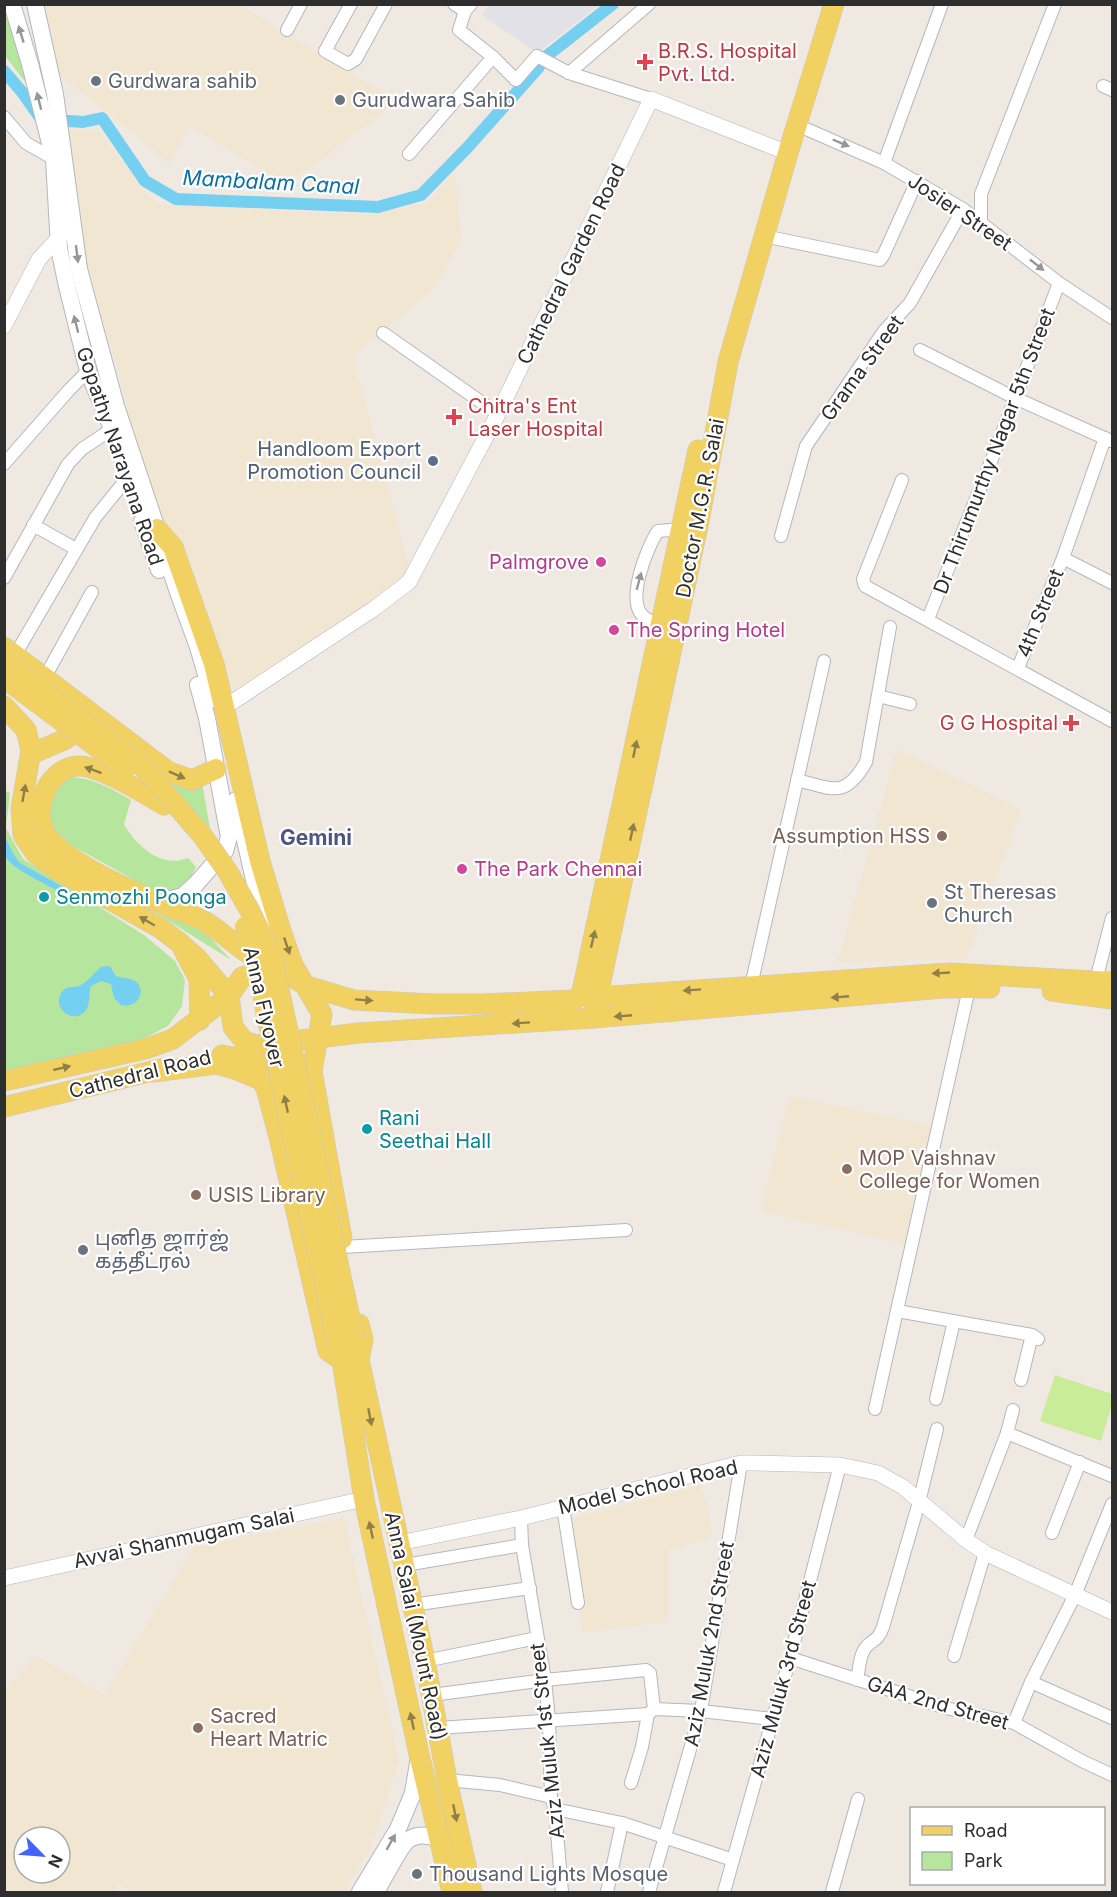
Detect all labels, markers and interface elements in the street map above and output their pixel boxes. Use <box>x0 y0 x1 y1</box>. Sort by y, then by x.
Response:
one-way arrow <box>16 25 25 43</box>
place label: B.R.S. Hospital Pvt. Ltd. <box>658 39 797 86</box>
marker: B.R.S. Hospital Pvt. Ltd. <box>636 53 654 71</box>
place label: Gurdwara sahib <box>108 69 257 93</box>
marker: Gurdwara sahib <box>89 74 103 88</box>
place label: Gurudwara Sahib <box>352 88 515 112</box>
one-way arrow <box>33 92 43 110</box>
marker: Gurudwara Sahib <box>333 93 347 107</box>
one-way arrow <box>832 139 849 148</box>
street label: Cathedral Garden Road <box>512 160 630 368</box>
water label: Mambalam Canal <box>182 165 361 199</box>
street label: Josier Street <box>904 168 1017 256</box>
one-way arrow <box>72 245 82 264</box>
one-way arrow <box>1029 259 1045 272</box>
street label: Dr Thirumurthy Nagar 5th Street <box>928 304 1060 597</box>
street label: Grama Street <box>816 310 909 425</box>
one-way arrow <box>71 315 81 333</box>
street label: Gopathy Narayana Road <box>71 344 169 568</box>
place label: Chitra's Ent Laser Hospital <box>468 394 603 441</box>
marker: Chitra's Ent Laser Hospital <box>445 408 463 426</box>
street label: Doctor M.G.R. Salai <box>671 416 729 600</box>
place label: Handloom Export Promotion Council <box>247 437 421 484</box>
marker: Handloom Export Promotion Council <box>426 454 440 468</box>
place label: Palmgrove <box>489 550 589 574</box>
marker: Palmgrove <box>594 555 608 569</box>
street label: 4th Street <box>1011 565 1069 661</box>
one-way arrow <box>635 572 645 590</box>
place label: The Spring Hotel <box>626 618 785 642</box>
marker: The Spring Hotel <box>607 623 621 637</box>
place label: G G Hospital <box>940 711 1058 735</box>
marker: G G Hospital <box>1062 714 1080 732</box>
one-way arrow <box>631 739 640 758</box>
one-way arrow <box>84 765 102 775</box>
one-way arrow <box>168 770 185 779</box>
one-way arrow <box>19 783 28 802</box>
one-way arrow <box>628 822 637 841</box>
place label: Assumption HSS <box>772 824 930 848</box>
district label: Gemini <box>280 825 352 850</box>
marker: Assumption HSS <box>935 829 949 843</box>
place label: The Park Chennai <box>474 857 642 881</box>
marker: The Park Chennai <box>455 862 469 876</box>
place label: St Theresas Church <box>944 880 1057 927</box>
place label: Senmozhi Poonga <box>56 885 227 909</box>
marker: Senmozhi Poonga <box>37 890 51 904</box>
marker: St Theresas Church <box>925 896 939 910</box>
one-way arrow <box>138 916 155 926</box>
one-way arrow <box>589 930 599 948</box>
one-way arrow <box>282 937 292 955</box>
street label: Anna Flyover <box>238 944 290 1070</box>
one-way arrow <box>931 969 950 978</box>
one-way arrow <box>683 986 702 995</box>
one-way arrow <box>831 992 850 1002</box>
one-way arrow <box>354 996 373 1005</box>
one-way arrow <box>614 1011 633 1021</box>
one-way arrow <box>512 1018 531 1027</box>
street label: Cathedral Road <box>66 1045 214 1103</box>
one-way arrow <box>52 1062 71 1072</box>
one-way arrow <box>281 1094 290 1113</box>
place label: Rani Seethai Hall <box>379 1106 491 1153</box>
marker: Rani Seethai Hall <box>360 1122 374 1136</box>
place label: MOP Vaishnav College for Women <box>859 1146 1040 1193</box>
marker: MOP Vaishnav College for Women <box>840 1162 854 1176</box>
place label: USIS Library <box>208 1183 326 1207</box>
marker: USIS Library <box>189 1188 203 1202</box>
place label: புனித ஜார்ஜ் கத்தீட்ரல் <box>95 1226 229 1274</box>
marker: புனித ஜார்ஜ் கத்தீட்ரல் <box>76 1243 90 1257</box>
one-way arrow <box>366 1408 375 1427</box>
street label: Model School Road <box>556 1455 740 1519</box>
street label: Avvai Shanmugam Salai <box>71 1503 297 1573</box>
street label: Anna Salai (Mount Road) <box>380 1509 452 1743</box>
one-way arrow <box>366 1520 375 1539</box>
street label: Aziz Muluk 2nd Street <box>679 1539 739 1748</box>
street label: Aziz Muluk 3rd Street <box>745 1577 821 1780</box>
street label: Aziz Muluk 1st Street <box>525 1641 569 1840</box>
street label: GAA 2nd Street <box>864 1671 1012 1735</box>
place label: Sacred Heart Matric <box>210 1704 328 1751</box>
one-way arrow <box>407 1711 416 1730</box>
marker: Sacred Heart Matric <box>191 1721 205 1735</box>
one-way arrow <box>450 1804 460 1822</box>
legend <box>910 1807 1105 1885</box>
text: Road <box>964 1820 1007 1841</box>
north arrow <box>12 1825 72 1885</box>
one-way arrow <box>385 1834 395 1851</box>
text: Park <box>964 1850 1003 1871</box>
text: N <box>44 1852 67 1871</box>
place label: Thousand Lights Mosque <box>429 1862 668 1886</box>
marker: Thousand Lights Mosque <box>410 1867 424 1881</box>

